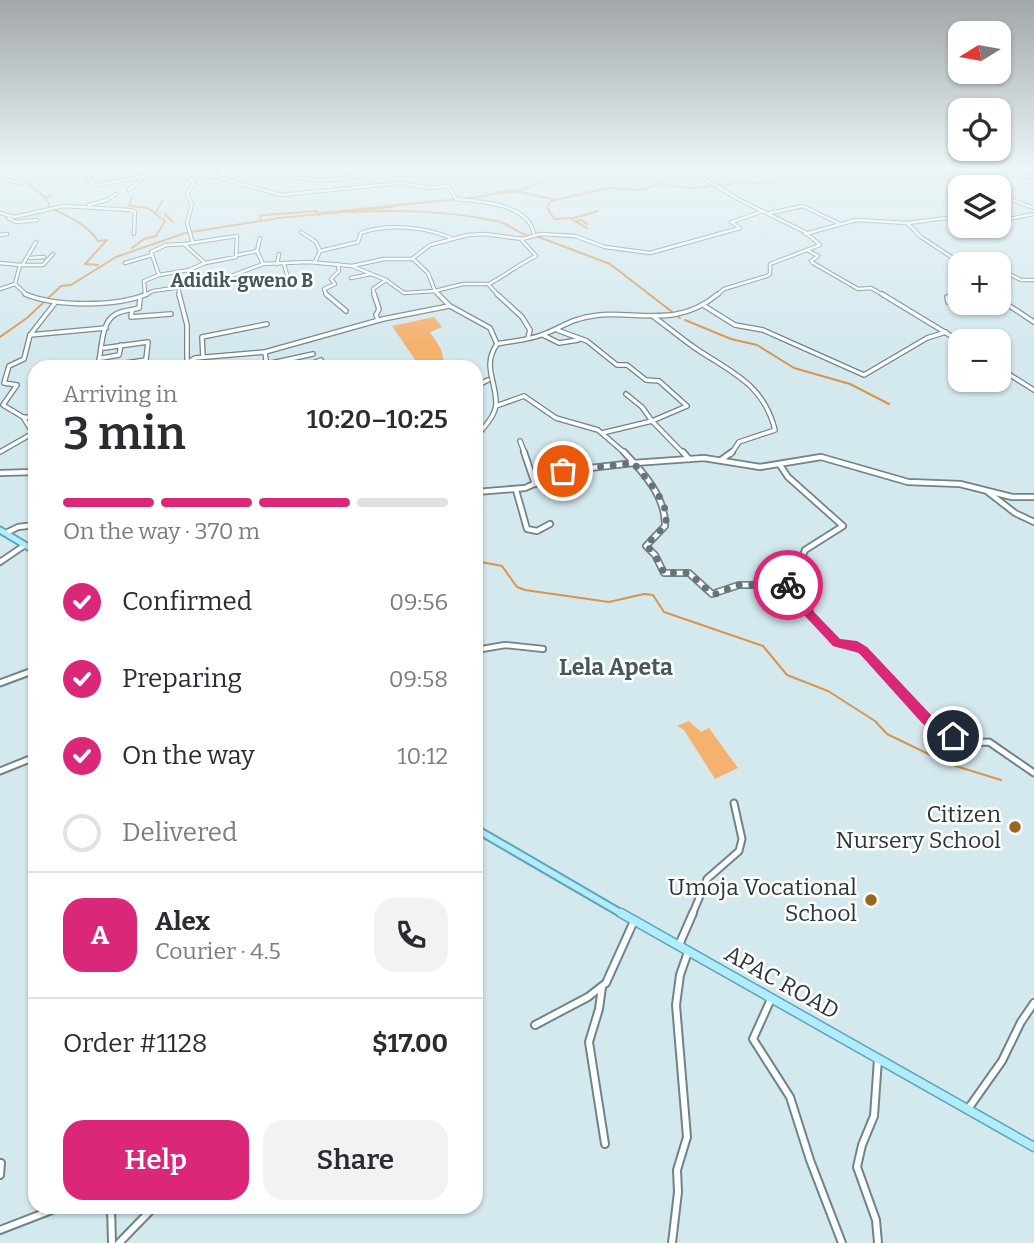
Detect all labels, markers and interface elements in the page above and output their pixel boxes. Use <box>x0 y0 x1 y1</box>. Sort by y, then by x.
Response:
north arrow <box>948 21 1012 84</box>
map controls <box>948 21 1011 392</box>
button: locate <box>948 98 1011 161</box>
button: layers <box>948 175 1011 238</box>
button: + <box>948 252 1011 315</box>
district label: Adidik-gweno B <box>171 269 313 292</box>
button: − <box>948 329 1011 392</box>
text: Arriving in <box>63 380 177 408</box>
text: 10:20–10:25 <box>307 404 448 435</box>
text: 3 min <box>63 406 186 461</box>
pin <box>533 441 593 501</box>
icon: bag <box>544 452 582 490</box>
text: On the way · 370 m <box>63 517 260 545</box>
courier <box>753 550 823 620</box>
icon: bike <box>769 566 807 604</box>
icon: check <box>63 583 101 621</box>
text: Confirmed <box>122 586 252 617</box>
text: 09:56 <box>389 588 448 616</box>
district label: Lela Apeta <box>559 653 673 681</box>
icon: check <box>63 660 101 698</box>
text: Preparing <box>122 663 242 694</box>
text: 09:58 <box>389 665 448 693</box>
pin <box>923 706 983 766</box>
icon: home <box>934 717 972 755</box>
icon: check <box>63 737 101 775</box>
text: On the way <box>122 740 255 771</box>
text: 10:12 <box>397 742 448 770</box>
place label: Citizen Nursery School <box>836 800 1001 854</box>
text: Delivered <box>122 817 237 848</box>
marker: Citizen Nursery School <box>1007 819 1023 835</box>
place label: Umoja Vocational School <box>668 873 857 927</box>
marker: Umoja Vocational School <box>863 892 879 908</box>
button: phone <box>374 898 448 972</box>
text: Alex <box>155 906 210 937</box>
text: A <box>91 920 109 951</box>
text: Courier · 4.5 <box>155 937 281 965</box>
street label: APAC ROAD <box>720 939 844 1025</box>
text: Order #1128 <box>63 1028 207 1059</box>
text: $17.00 <box>372 1028 448 1059</box>
button: Help <box>63 1120 249 1200</box>
button: Share <box>263 1120 448 1200</box>

